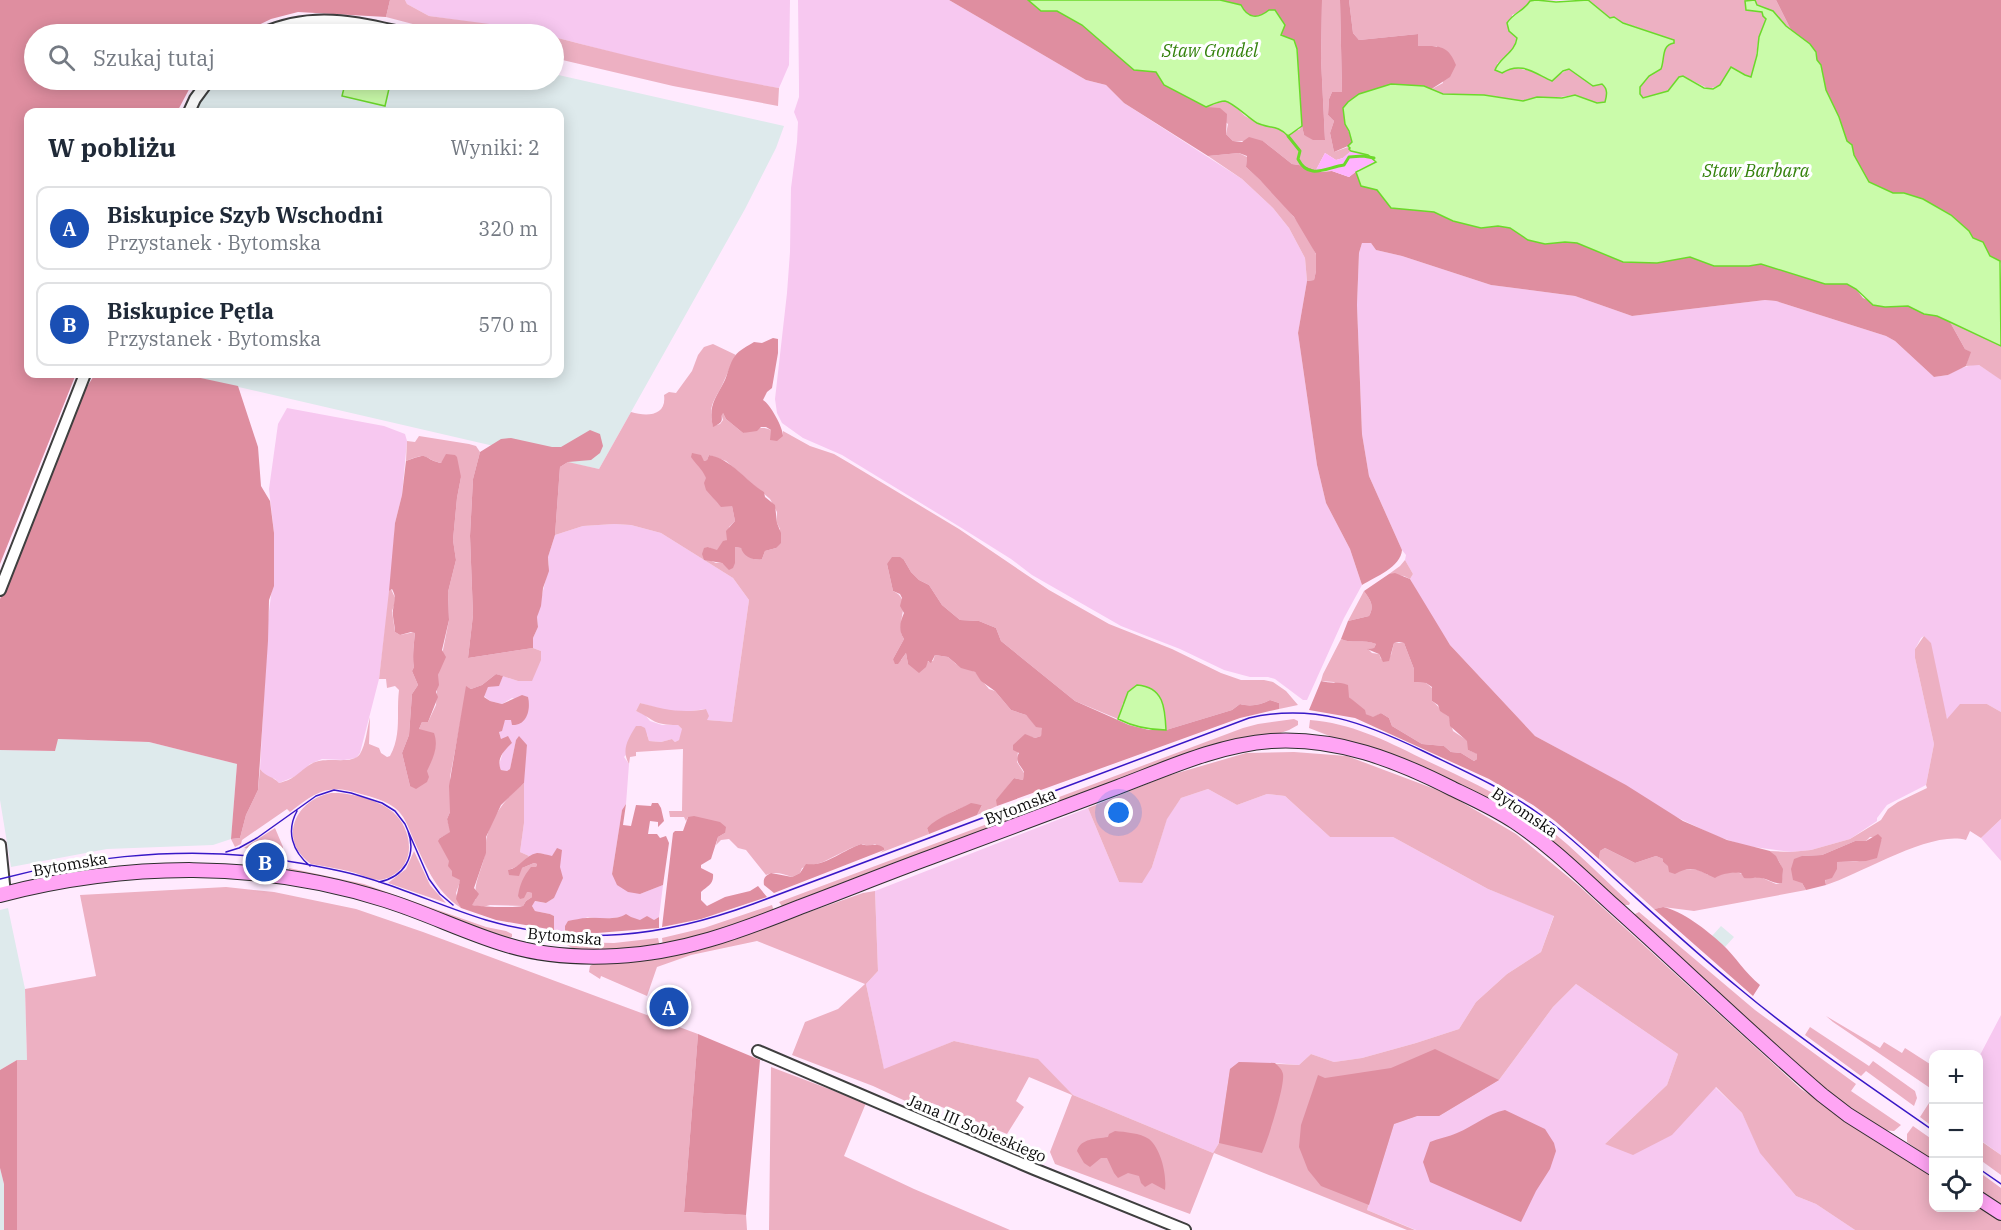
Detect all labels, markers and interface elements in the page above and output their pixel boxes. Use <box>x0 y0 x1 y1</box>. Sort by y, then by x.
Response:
search box <box>24 24 564 90</box>
water label: Staw Gondel <box>1161 39 1259 62</box>
icon: search <box>45 41 78 74</box>
text: Szukaj tutaj <box>93 43 215 72</box>
text: W pobliżu <box>48 130 176 164</box>
text: Wyniki: 2 <box>451 134 540 161</box>
water label: Staw Barbara <box>1701 159 1810 182</box>
text: Biskupice Szyb Wschodni <box>107 200 383 229</box>
text: A <box>63 215 76 242</box>
text: 320 m <box>478 215 538 242</box>
text: Przystanek · Bytomska <box>107 229 321 256</box>
text: Biskupice Pętla <box>107 296 274 325</box>
text: B <box>62 311 77 338</box>
text: 570 m <box>478 311 538 338</box>
text: Przystanek · Bytomska <box>107 325 321 352</box>
street label: Bytomska <box>981 783 1059 829</box>
street label: Bytomska <box>1488 783 1562 841</box>
your location <box>1104 798 1133 827</box>
pin: B <box>246 840 284 884</box>
street label: Bytomska <box>31 848 109 880</box>
street label: Bytomska <box>527 923 603 949</box>
pin: A <box>650 984 688 1030</box>
map controls <box>1929 1050 1983 1212</box>
button: + <box>1929 1050 1983 1104</box>
street label: Jana III Sobieskiego <box>905 1090 1049 1166</box>
button: − <box>1929 1104 1983 1158</box>
button: locate <box>1929 1158 1983 1212</box>

